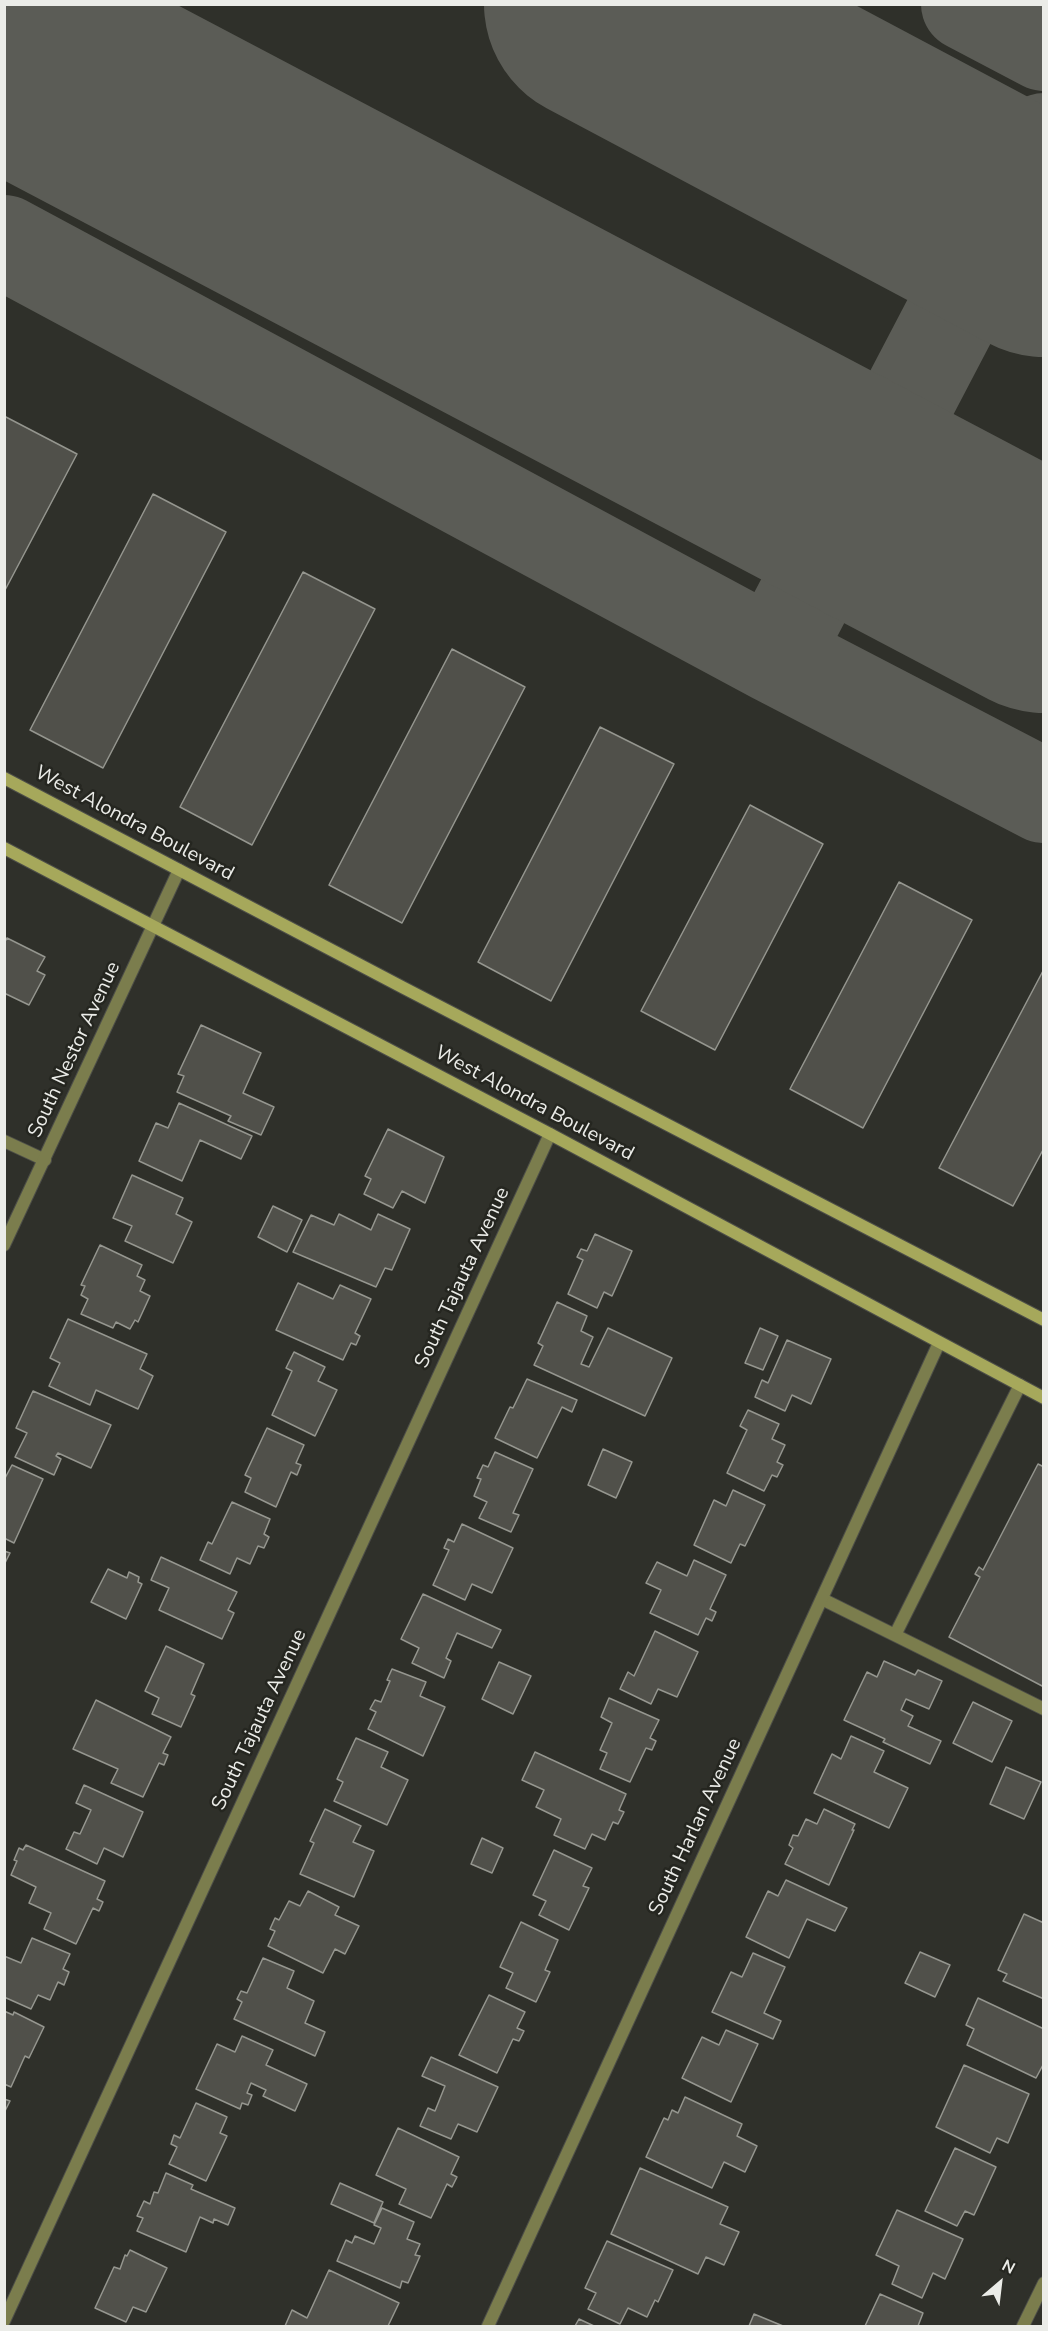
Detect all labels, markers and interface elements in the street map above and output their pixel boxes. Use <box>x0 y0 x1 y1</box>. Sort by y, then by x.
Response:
street label: West Alondra Boulevard <box>30 761 238 887</box>
street label: South Nestor Avenue <box>24 958 126 1142</box>
street label: West Alondra Boulevard <box>430 1041 638 1167</box>
street label: South Tajauta Avenue <box>411 1184 515 1372</box>
street label: South Tajauta Avenue <box>208 1626 312 1814</box>
street label: South Harlan Avenue <box>645 1735 747 1919</box>
north arrow <box>970 2253 1030 2313</box>
text: N <box>998 2255 1019 2280</box>

